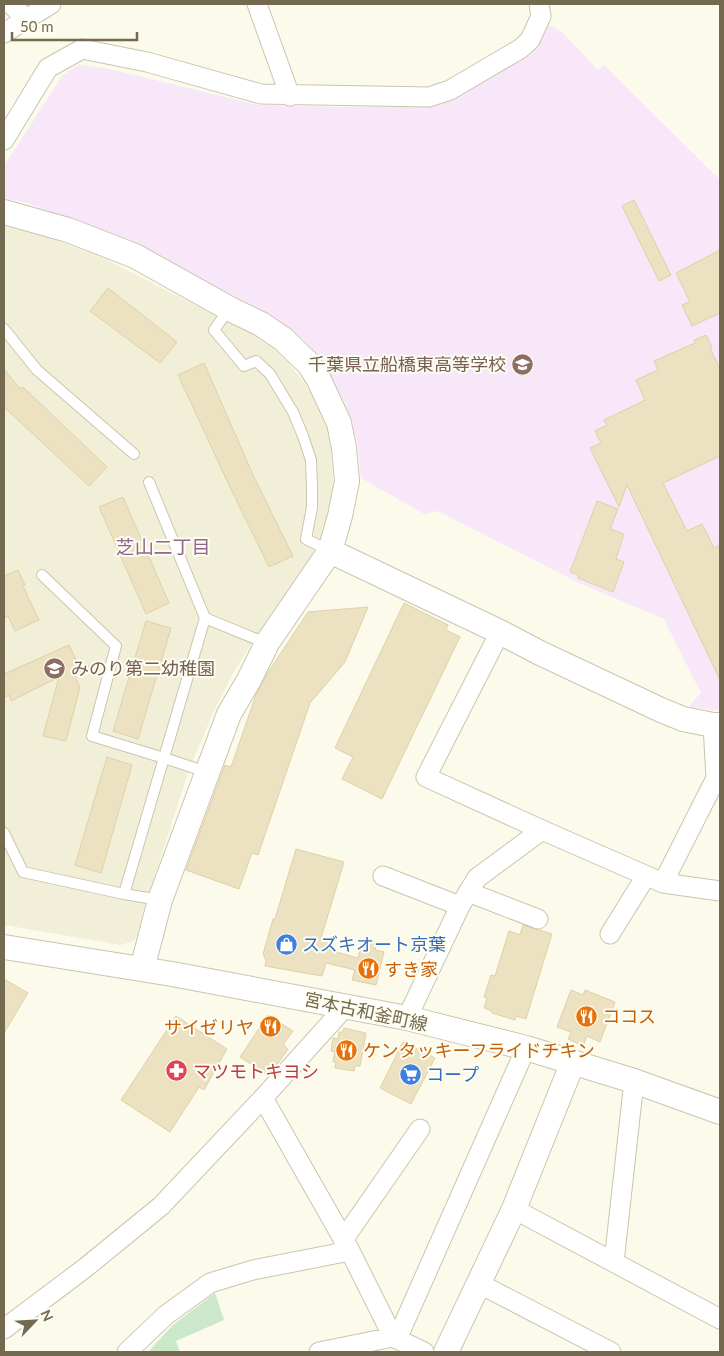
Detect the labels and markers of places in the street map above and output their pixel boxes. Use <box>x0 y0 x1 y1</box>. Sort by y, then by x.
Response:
school or university icon: 千葉県立船橋東高等学校 <box>510 352 534 376</box>
place label: 千葉県立船橋東高等学校 <box>308 353 506 375</box>
school or university icon: みのり第二幼稚園 <box>43 656 67 680</box>
place label: みのり第二幼稚園 <box>71 657 215 679</box>
shop icon: スズキオート京葉 <box>274 932 298 956</box>
place label: スズキオート京葉 <box>302 933 446 955</box>
restaurant icon: すき家 <box>356 957 380 981</box>
place label: すき家 <box>384 958 438 980</box>
restaurant icon: ココス <box>574 1004 598 1028</box>
place label: ココス <box>602 1005 656 1027</box>
restaurant icon: サイゼリヤ <box>258 1015 282 1039</box>
place label: サイゼリヤ <box>164 1016 254 1038</box>
restaurant icon: ケンタッキーフライドチキン <box>335 1038 359 1062</box>
place label: ケンタッキーフライドチキン <box>363 1039 595 1061</box>
pharmacy icon: マツモトキヨシ <box>165 1059 189 1083</box>
place label: マツモトキヨシ <box>193 1060 319 1082</box>
supermarket icon: コープ <box>398 1062 422 1086</box>
place label: コープ <box>426 1063 479 1085</box>

